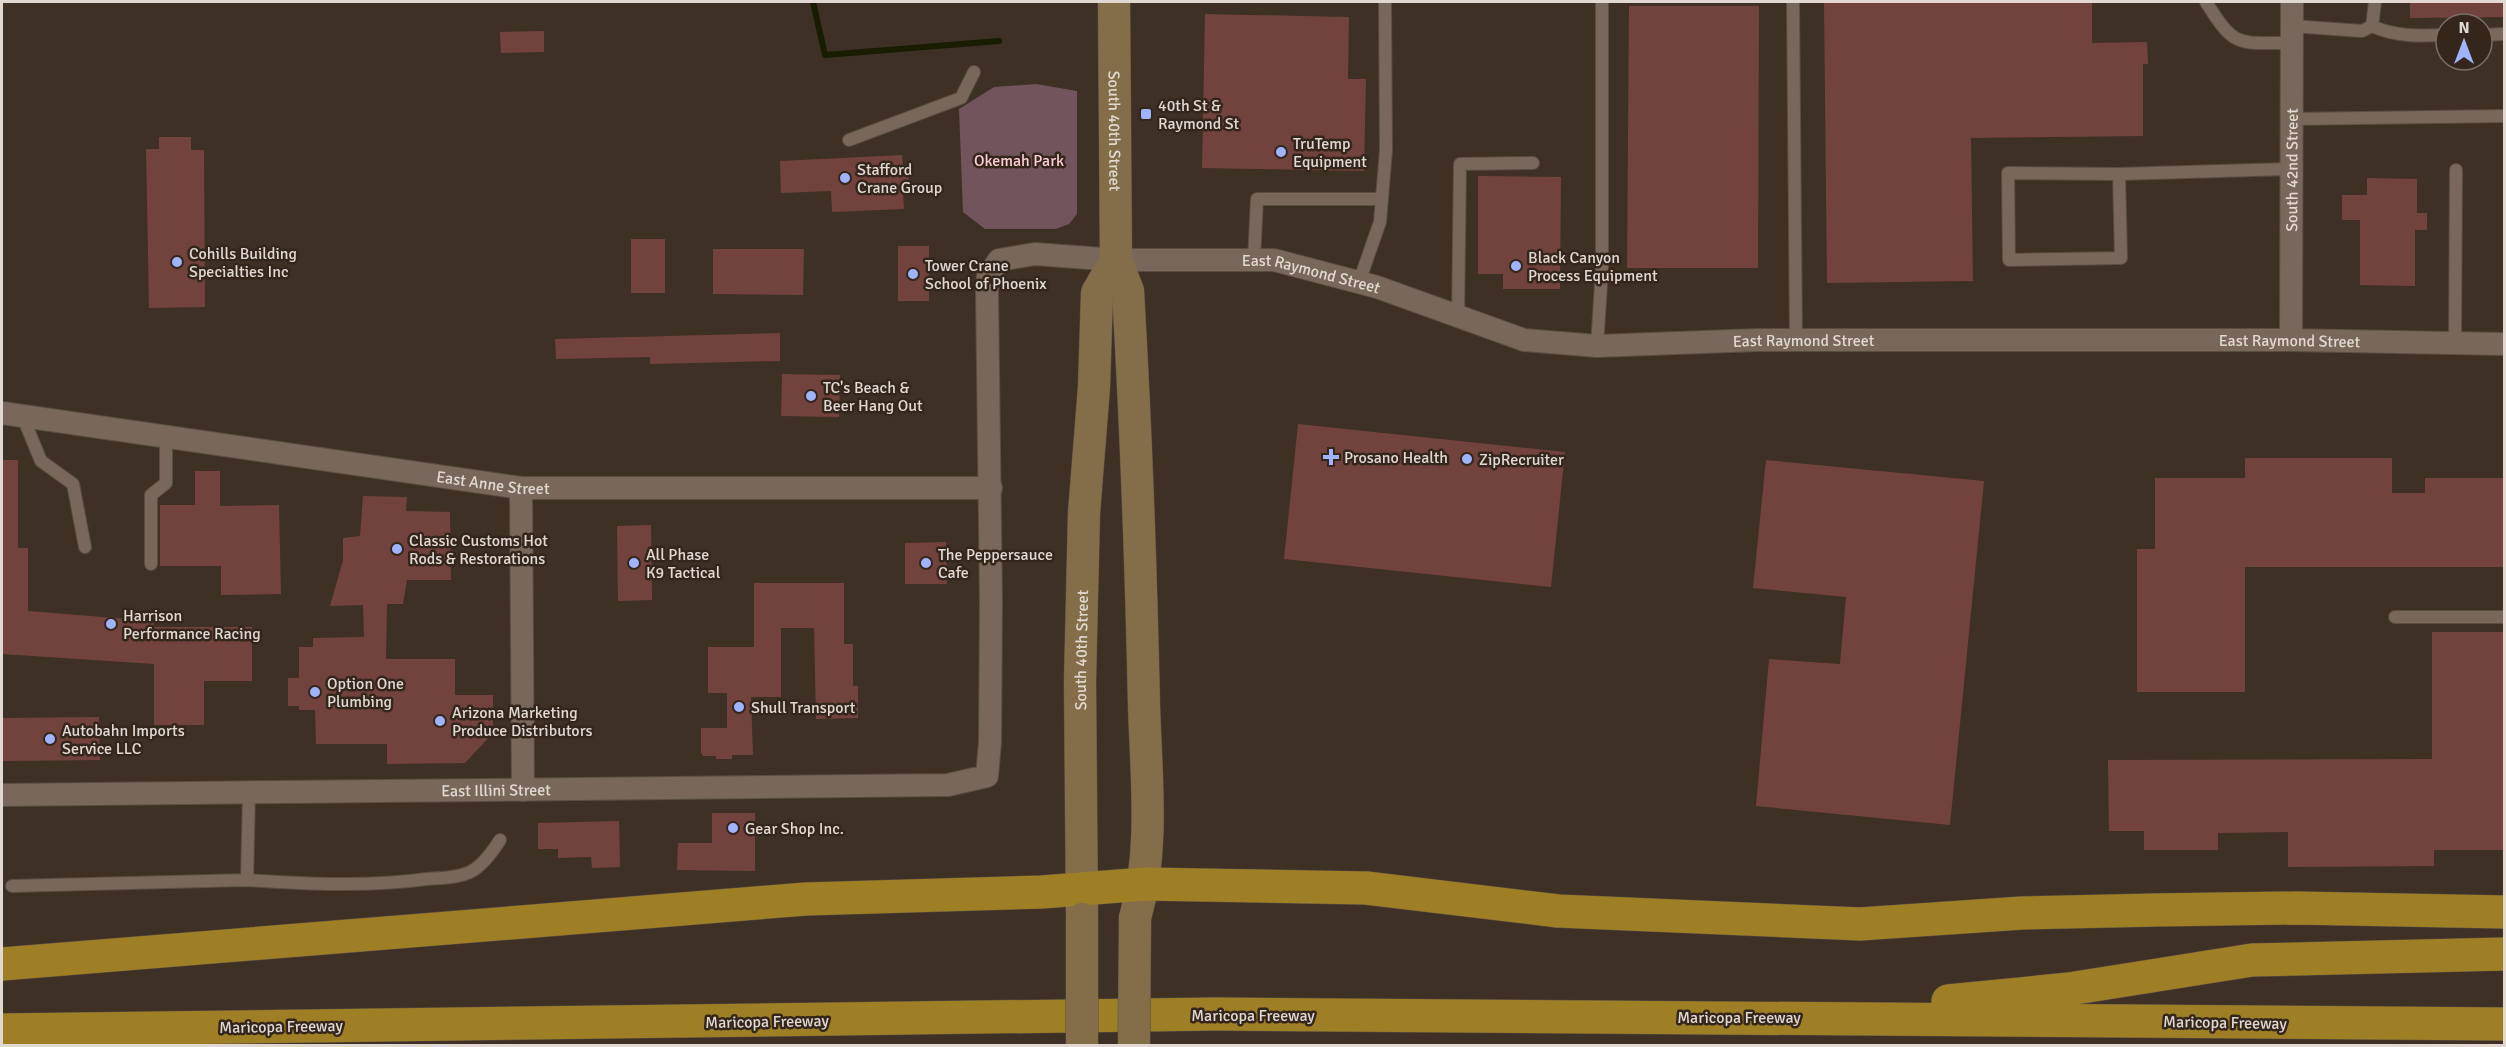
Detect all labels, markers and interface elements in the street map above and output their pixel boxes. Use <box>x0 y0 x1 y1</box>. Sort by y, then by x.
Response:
north arrow <box>2434 12 2494 72</box>
text: N <box>2458 18 2470 38</box>
street label: South 40th Street <box>1104 71 1124 192</box>
place label: 40th St & Raymond St <box>1158 96 1240 134</box>
marker: 40th St & Raymond St <box>1139 107 1153 121</box>
street label: South 42nd Street <box>2282 108 2303 232</box>
place label: TruTemp Equipment <box>1293 134 1367 172</box>
marker: TruTemp Equipment <box>1274 145 1288 159</box>
park label: Okemah Park <box>974 151 1064 171</box>
place label: Stafford Crane Group <box>857 160 942 198</box>
marker: Stafford Crane Group <box>838 171 852 185</box>
place label: Cohills Building Specialties Inc <box>189 244 297 282</box>
place label: Black Canyon Process Equipment <box>1528 248 1658 286</box>
street label: East Raymond Street <box>1242 251 1383 298</box>
marker: Cohills Building Specialties Inc <box>170 255 184 269</box>
place label: Tower Crane School of Phoenix <box>925 256 1047 294</box>
marker: Black Canyon Process Equipment <box>1509 259 1523 273</box>
marker: Tower Crane School of Phoenix <box>906 267 920 281</box>
street label: East Raymond Street <box>1732 331 1875 352</box>
street label: East Raymond Street <box>2219 331 2361 352</box>
place label: TC's Beach & Beer Hang Out <box>823 378 923 416</box>
marker: TC's Beach & Beer Hang Out <box>804 389 818 403</box>
marker: Prosano Health <box>1322 448 1340 466</box>
place label: Prosano Health <box>1344 448 1448 468</box>
place label: ZipRecruiter <box>1479 450 1564 470</box>
marker: ZipRecruiter <box>1460 452 1474 466</box>
street label: East Anne Street <box>435 467 550 499</box>
place label: Classic Customs Hot Rods & Restorations <box>409 531 548 569</box>
marker: Classic Customs Hot Rods & Restorations <box>390 542 404 556</box>
place label: All Phase K9 Tactical <box>646 545 721 583</box>
place label: The Peppersauce Cafe <box>938 545 1053 583</box>
marker: All Phase K9 Tactical <box>627 556 641 570</box>
marker: The Peppersauce Cafe <box>919 556 933 570</box>
street label: South 40th Street <box>1071 589 1093 710</box>
place label: Harrison Performance Racing <box>123 606 261 644</box>
marker: Harrison Performance Racing <box>104 617 118 631</box>
place label: Option One Plumbing <box>327 674 404 712</box>
marker: Option One Plumbing <box>308 685 322 699</box>
place label: Shull Transport <box>751 698 856 718</box>
marker: Shull Transport <box>732 700 746 714</box>
place label: Arizona Marketing Produce Distributors <box>452 703 593 741</box>
marker: Arizona Marketing Produce Distributors <box>433 714 447 728</box>
place label: Autobahn Imports Service LLC <box>62 721 185 759</box>
marker: Autobahn Imports Service LLC <box>43 732 57 746</box>
street label: East Illini Street <box>441 780 551 801</box>
place label: Gear Shop Inc. <box>745 819 844 839</box>
marker: Gear Shop Inc. <box>726 821 740 835</box>
street label: Maricopa Freeway <box>1191 1006 1315 1026</box>
street label: Maricopa Freeway <box>1677 1008 1801 1028</box>
street label: Maricopa Freeway <box>705 1011 829 1033</box>
street label: Maricopa Freeway <box>2163 1012 2287 1034</box>
street label: Maricopa Freeway <box>219 1016 343 1038</box>

